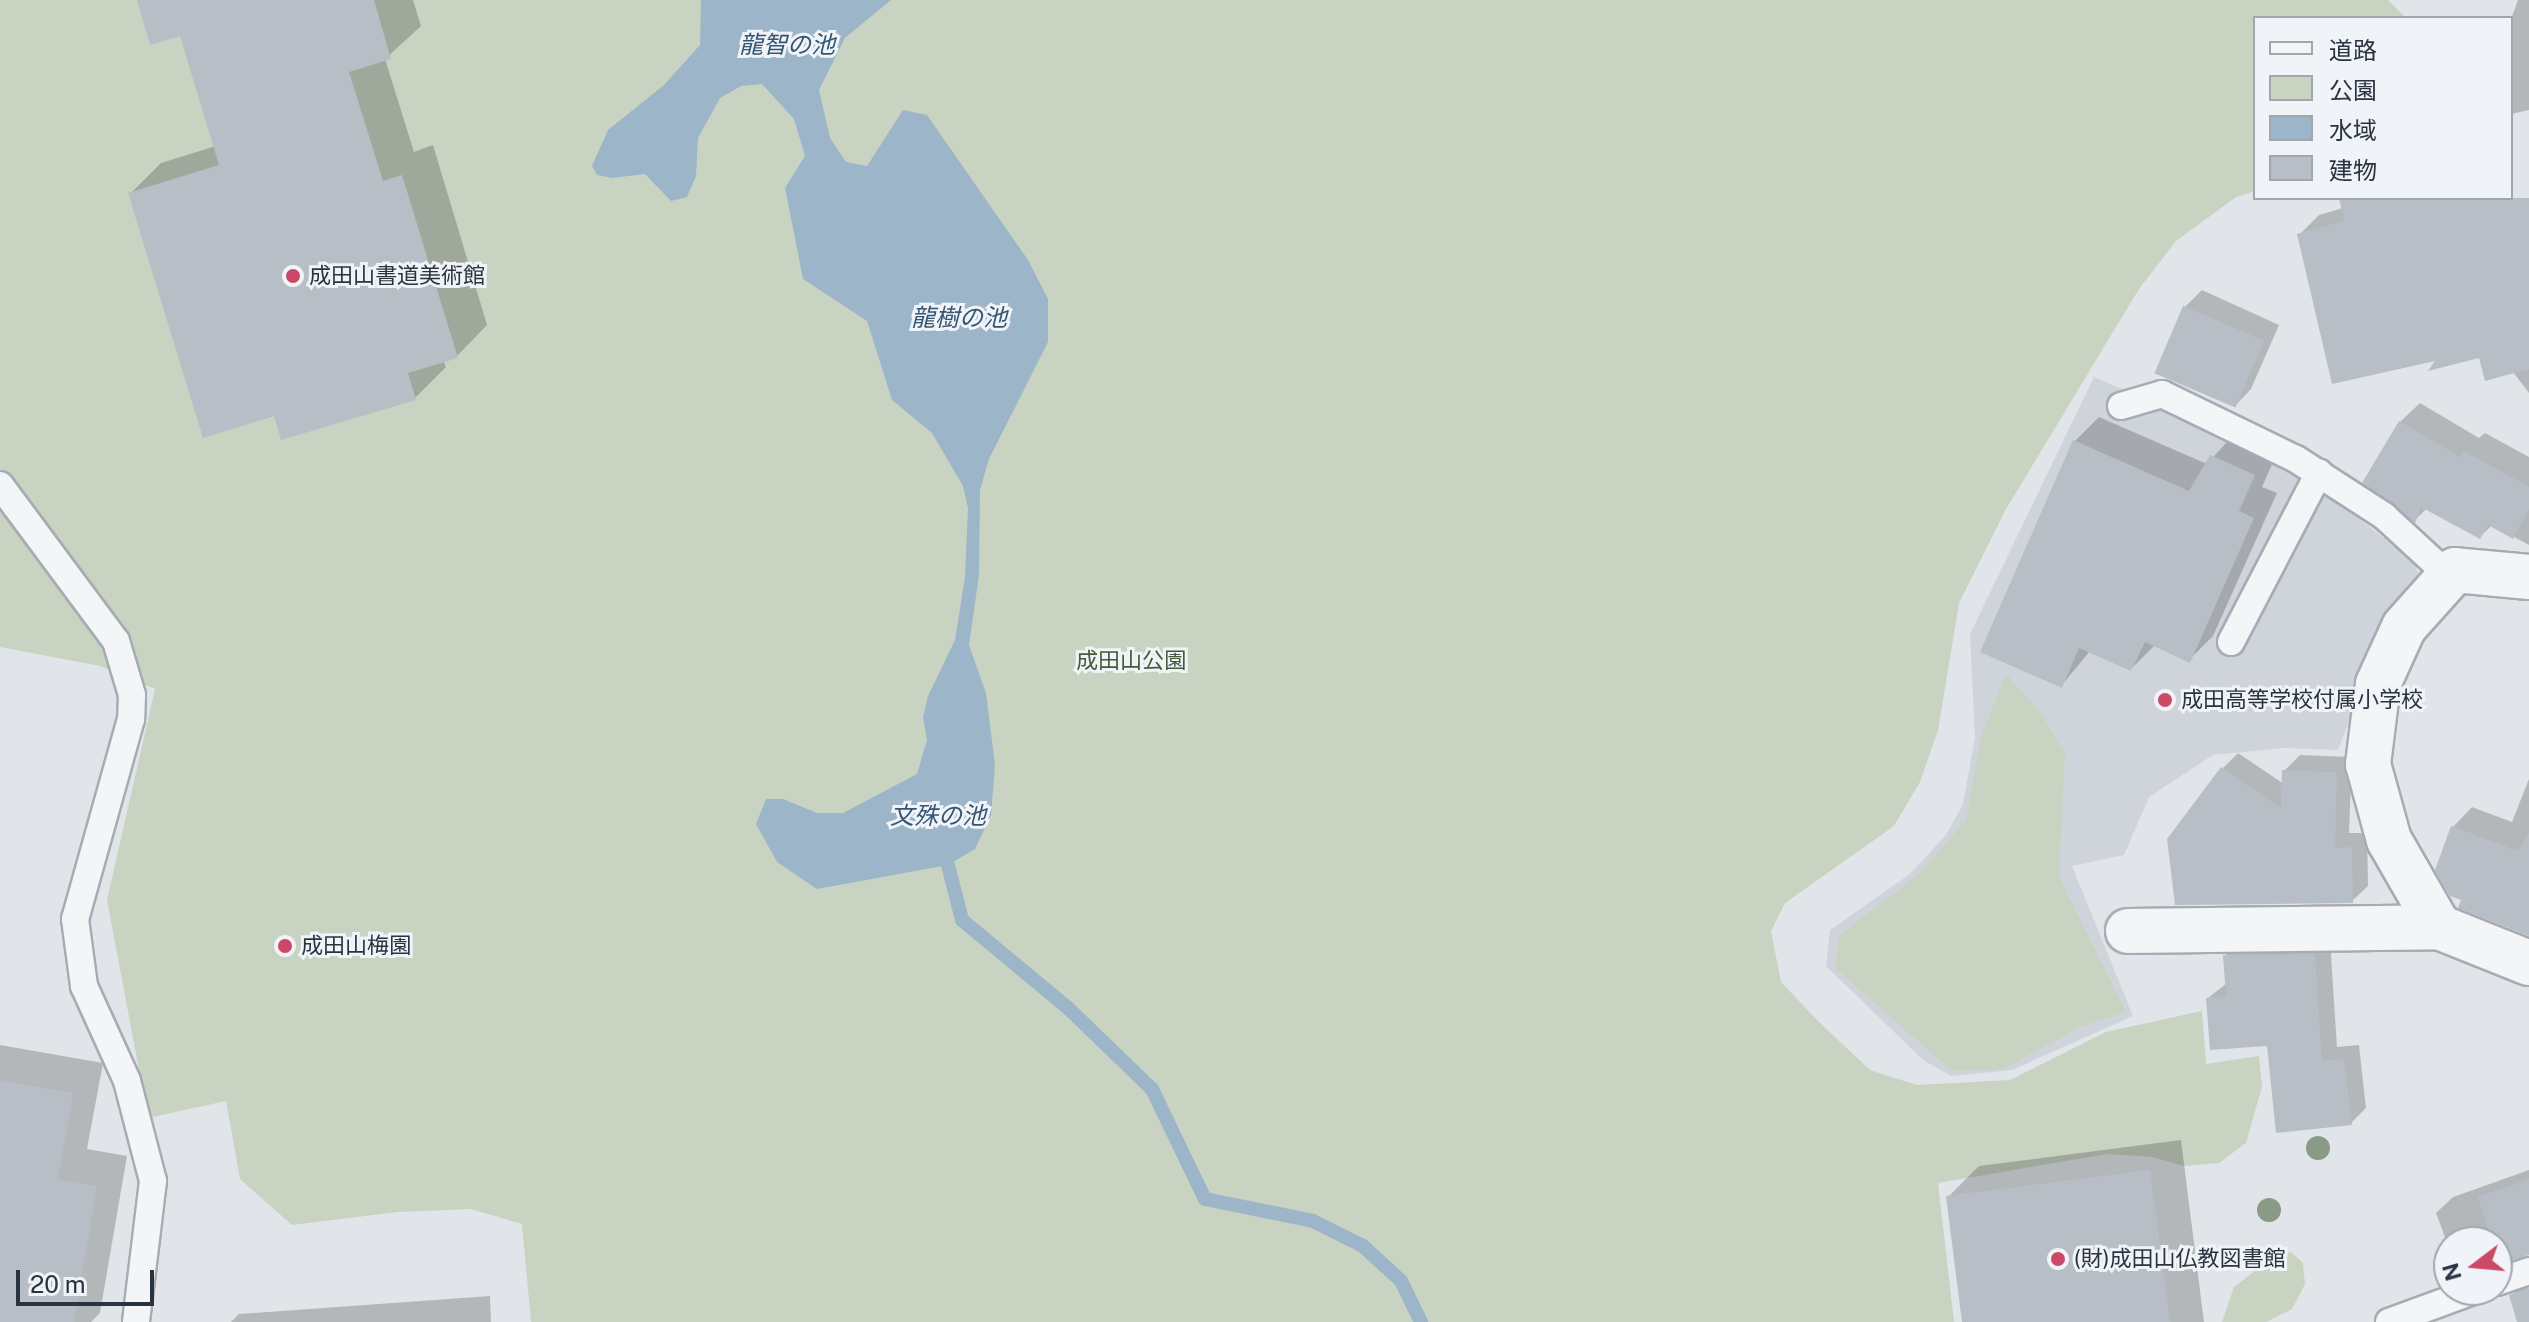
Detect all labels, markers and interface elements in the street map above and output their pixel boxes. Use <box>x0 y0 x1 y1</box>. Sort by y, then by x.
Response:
legend <box>2253 16 2513 200</box>
water label: 龍智の池 <box>739 31 835 59</box>
text: 道路 <box>2329 36 2377 64</box>
text: 公園 <box>2329 76 2377 104</box>
text: 水域 <box>2329 116 2377 144</box>
text: 建物 <box>2329 156 2377 184</box>
place label: 成田山書道美術館 <box>309 263 485 289</box>
marker: 成田山書道美術館 <box>284 267 302 285</box>
water label: 龍樹の池 <box>911 304 1007 332</box>
park label: 成田山公園 <box>1076 648 1186 674</box>
place label: 成田高等学校付属小学校 <box>2181 687 2423 713</box>
marker: 成田高等学校付属小学校 <box>2156 691 2174 709</box>
water label: 文殊の池 <box>890 802 986 830</box>
place label: 成田山梅園 <box>301 933 411 959</box>
marker: 成田山梅園 <box>276 937 294 955</box>
north arrow <box>2433 1226 2513 1306</box>
place label: (財)成田山仏教図書館 <box>2074 1246 2285 1272</box>
marker: (財)成田山仏教図書館 <box>2049 1250 2067 1268</box>
scale bar <box>20 1254 158 1304</box>
text: N <box>2437 1260 2467 1284</box>
text: 20 m <box>30 1270 86 1298</box>

